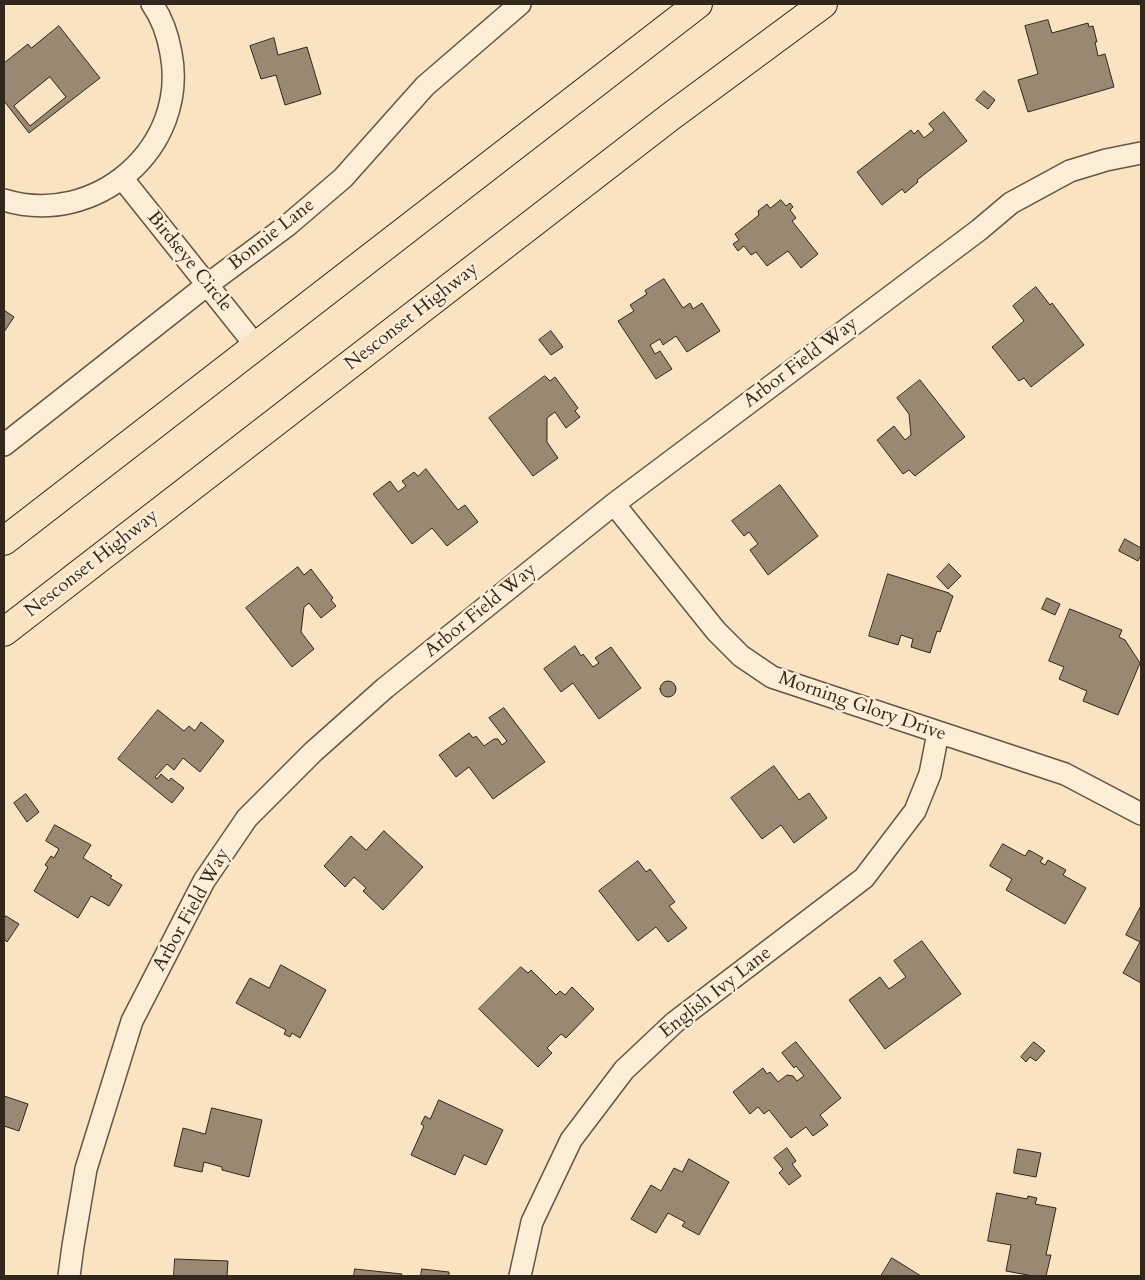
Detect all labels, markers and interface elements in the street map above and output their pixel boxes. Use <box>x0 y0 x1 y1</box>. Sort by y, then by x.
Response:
street label: Bonnie Lane <box>224 194 320 276</box>
street label: Birdseye Circle <box>141 207 237 317</box>
street label: Nesconset Highway <box>341 258 483 376</box>
street label: Arbor Field Way <box>739 313 863 413</box>
street label: Nesconset Highway <box>21 505 163 623</box>
street label: Arbor Field Way <box>421 559 541 663</box>
street label: Morning Glory Drive <box>775 668 949 746</box>
street label: Arbor Field Way <box>149 845 235 975</box>
street label: English Ivy Lane <box>656 942 776 1044</box>

